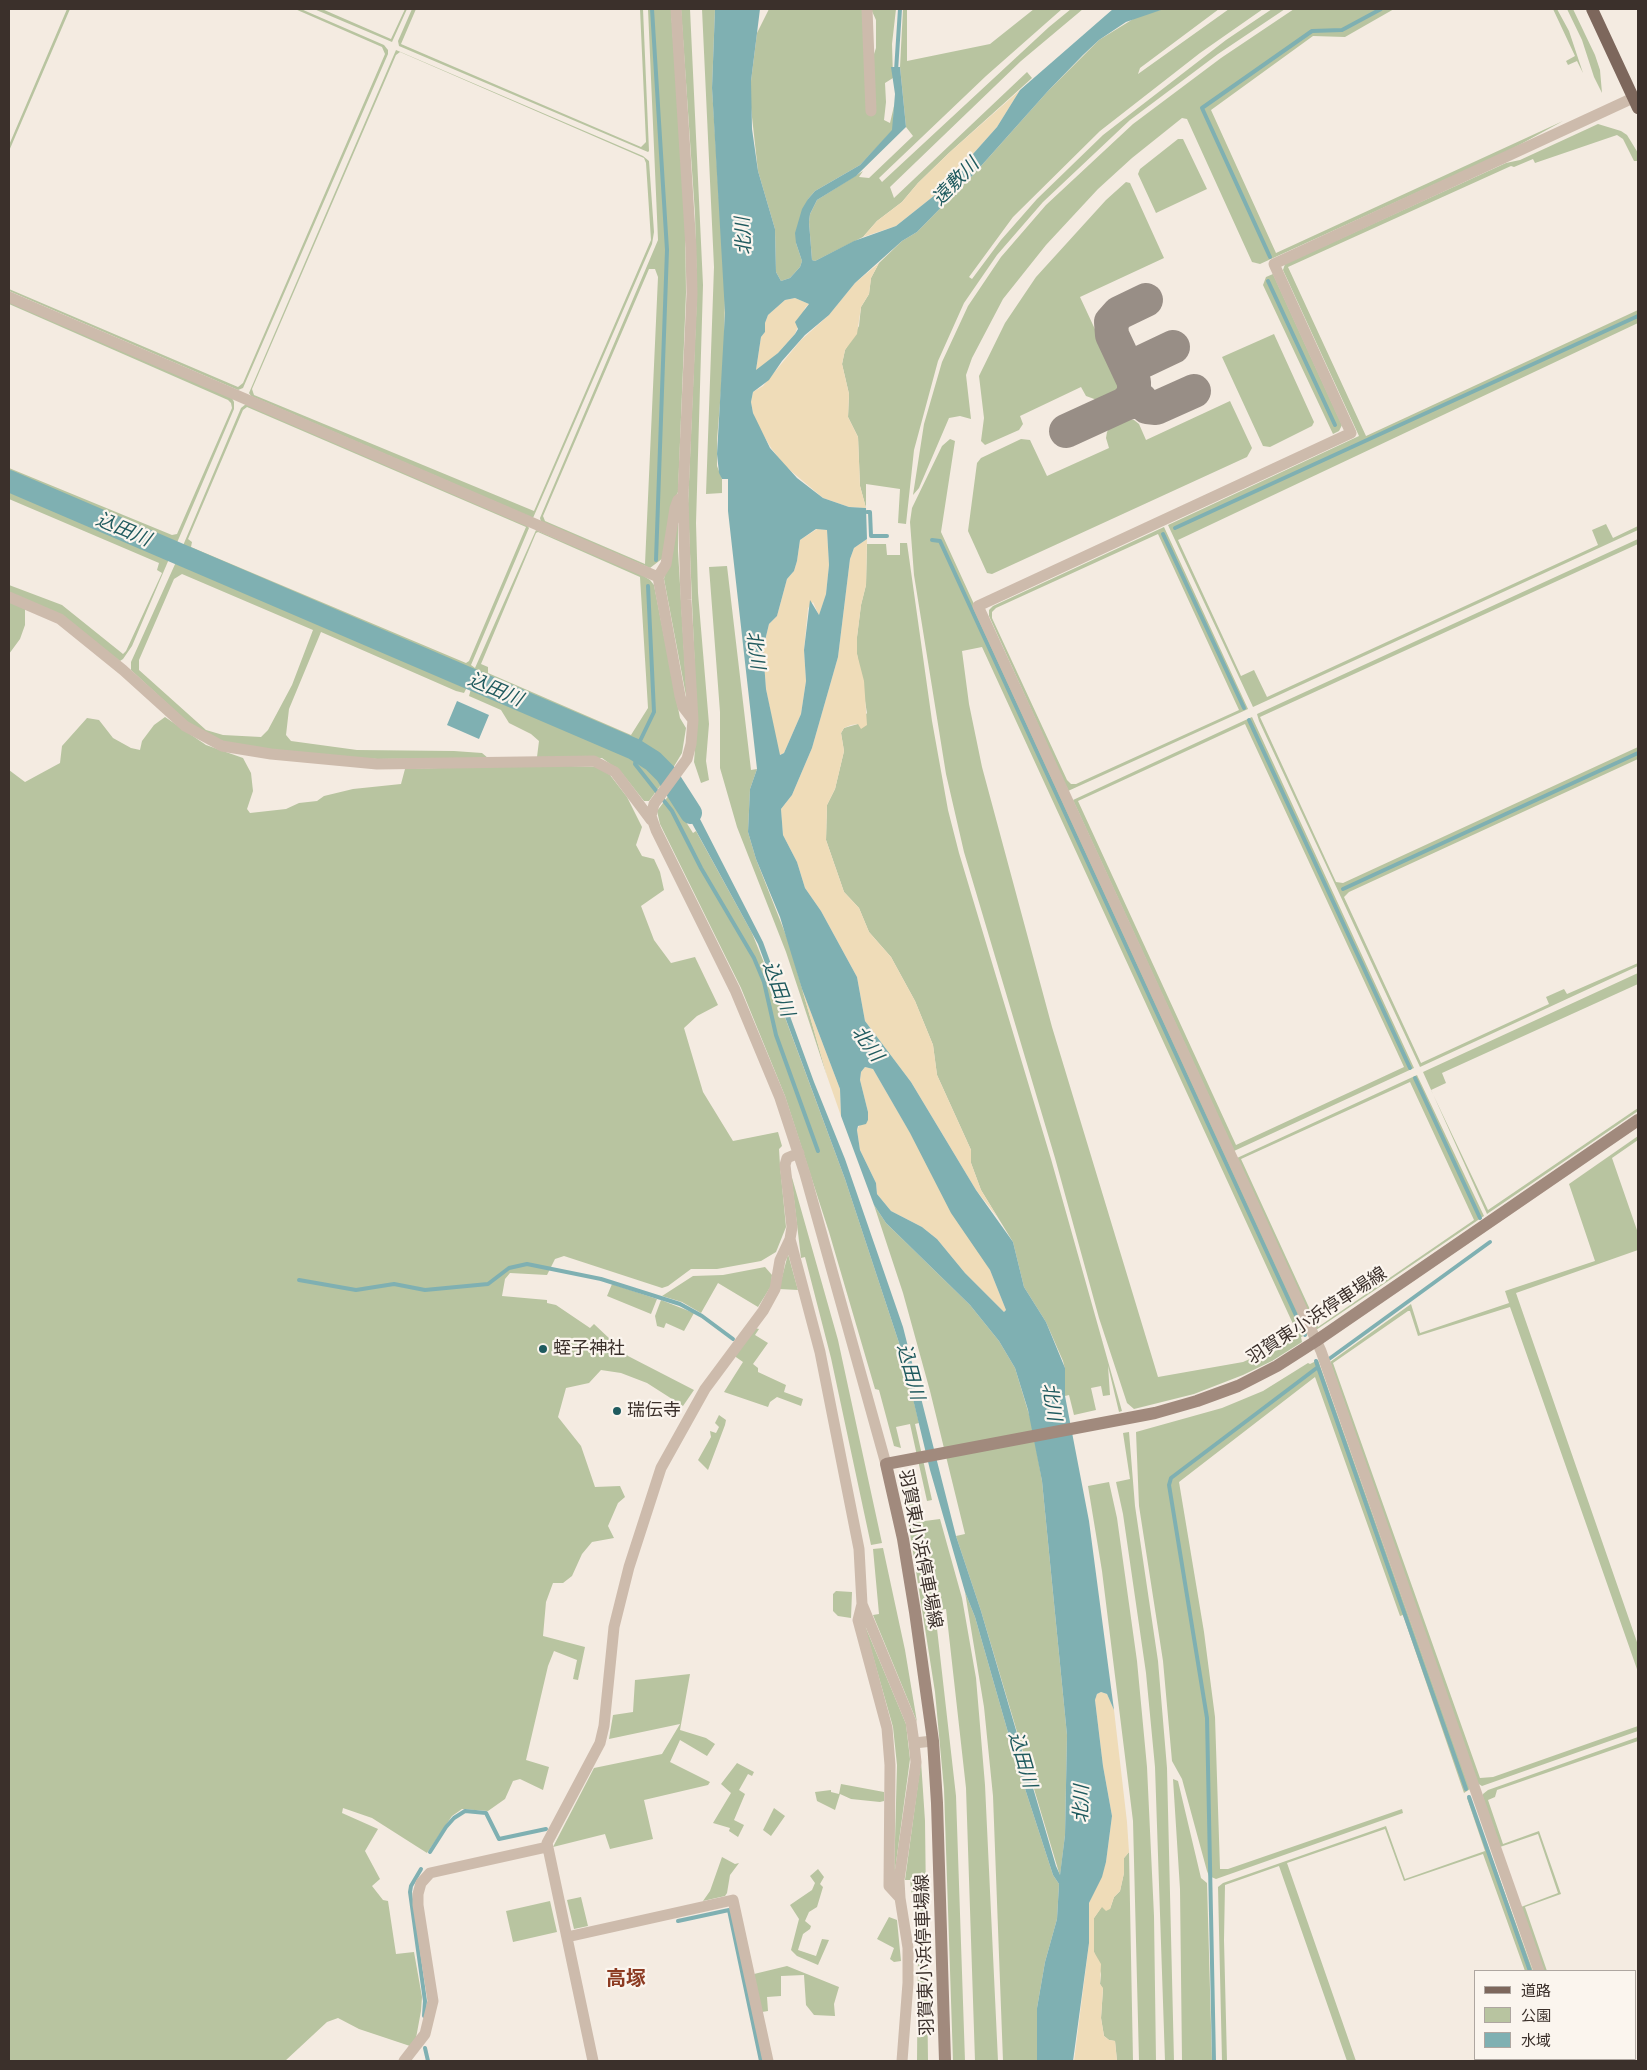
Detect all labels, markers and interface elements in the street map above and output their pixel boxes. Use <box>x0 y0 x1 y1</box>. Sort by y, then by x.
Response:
water label: 遠敷川 <box>928 154 984 210</box>
water label: 北川 <box>732 216 756 256</box>
water label: 込田川 <box>92 508 154 552</box>
water label: 北川 <box>741 630 769 670</box>
water label: 込田川 <box>464 668 526 712</box>
water label: 込田川 <box>758 958 798 1020</box>
water label: 北川 <box>847 1022 887 1066</box>
street label: 羽賀東小浜停車場線 <box>1243 1263 1391 1369</box>
place label: 蛭子神社 <box>553 1338 625 1360</box>
water label: 込田川 <box>892 1342 928 1402</box>
marker: 蛭子神社 <box>537 1343 549 1355</box>
water label: 北川 <box>1037 1381 1065 1423</box>
place label: 瑞伝寺 <box>627 1400 681 1422</box>
marker: 瑞伝寺 <box>611 1405 623 1417</box>
street label: 羽賀東小浜停車場線 <box>894 1467 946 1631</box>
water label: 込田川 <box>1003 1729 1041 1791</box>
water label: 北川 <box>1070 1785 1094 1823</box>
street label: 羽賀東小浜停車場線 <box>911 1874 939 2036</box>
district label: 高塚 <box>606 1967 646 1991</box>
legend <box>1474 1970 1637 2060</box>
text: 道路 <box>1521 1980 1551 2000</box>
text: 公園 <box>1521 2005 1551 2025</box>
text: 水域 <box>1521 2030 1551 2050</box>

